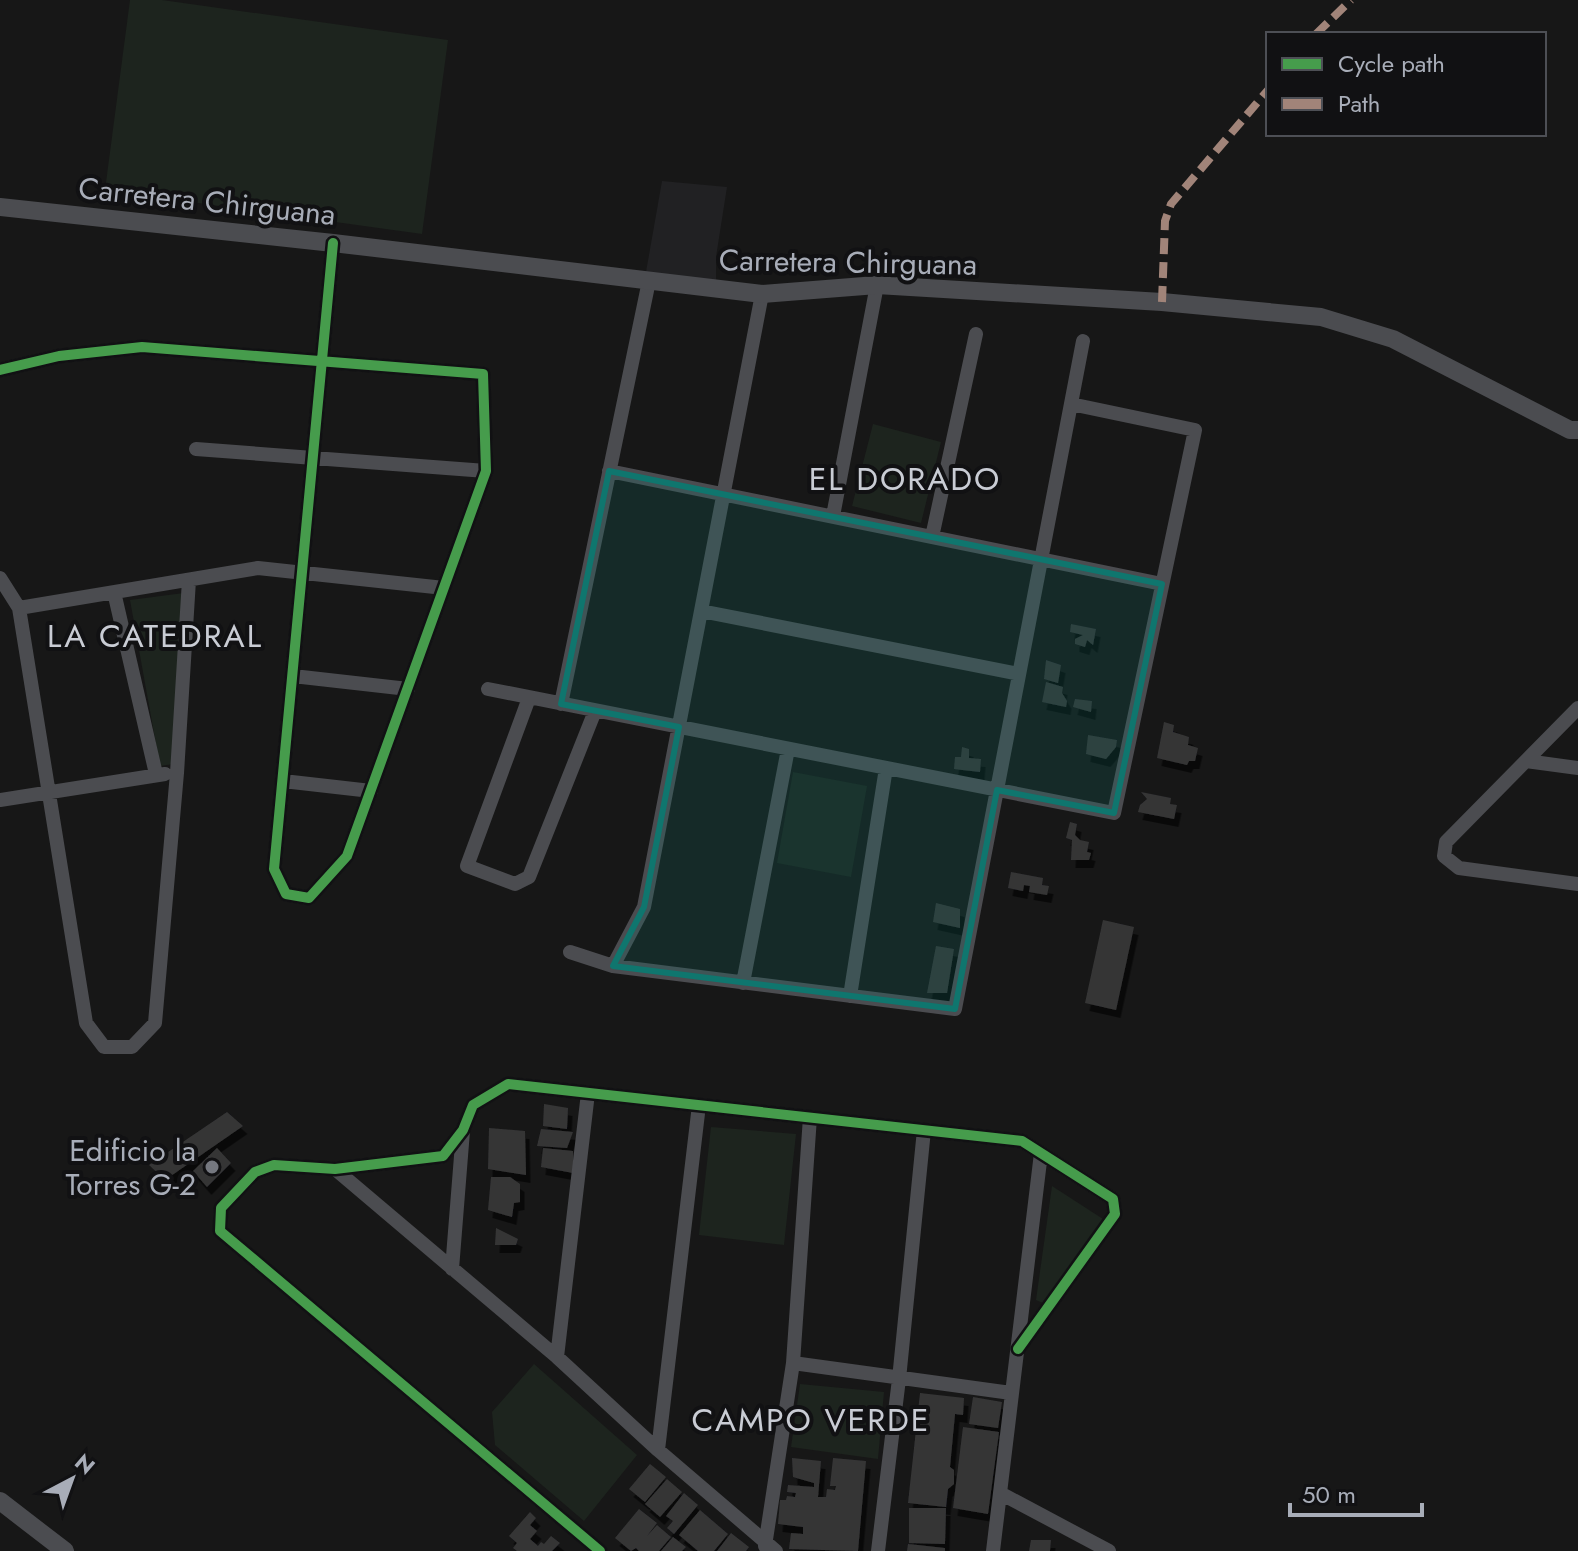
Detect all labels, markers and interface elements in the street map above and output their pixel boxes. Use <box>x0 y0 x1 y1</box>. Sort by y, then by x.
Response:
legend <box>1266 32 1546 136</box>
text: Cycle path <box>1338 46 1445 81</box>
text: Path <box>1338 86 1380 121</box>
street label: Carretera Chirguana <box>76 166 338 236</box>
street label: Carretera Chirguana <box>718 238 978 286</box>
district label: EL DORADO <box>809 456 1001 502</box>
district label: LA CATEDRAL <box>47 613 263 659</box>
place label: Edificio la Torres G-2 <box>65 1129 196 1206</box>
marker: Edificio la Torres G-2 <box>203 1158 221 1176</box>
district label: CAMPO VERDE <box>692 1397 930 1443</box>
north arrow <box>32 1439 112 1519</box>
text: N <box>68 1446 102 1482</box>
scale bar <box>1290 1467 1422 1517</box>
text: 50 m <box>1302 1477 1356 1512</box>

